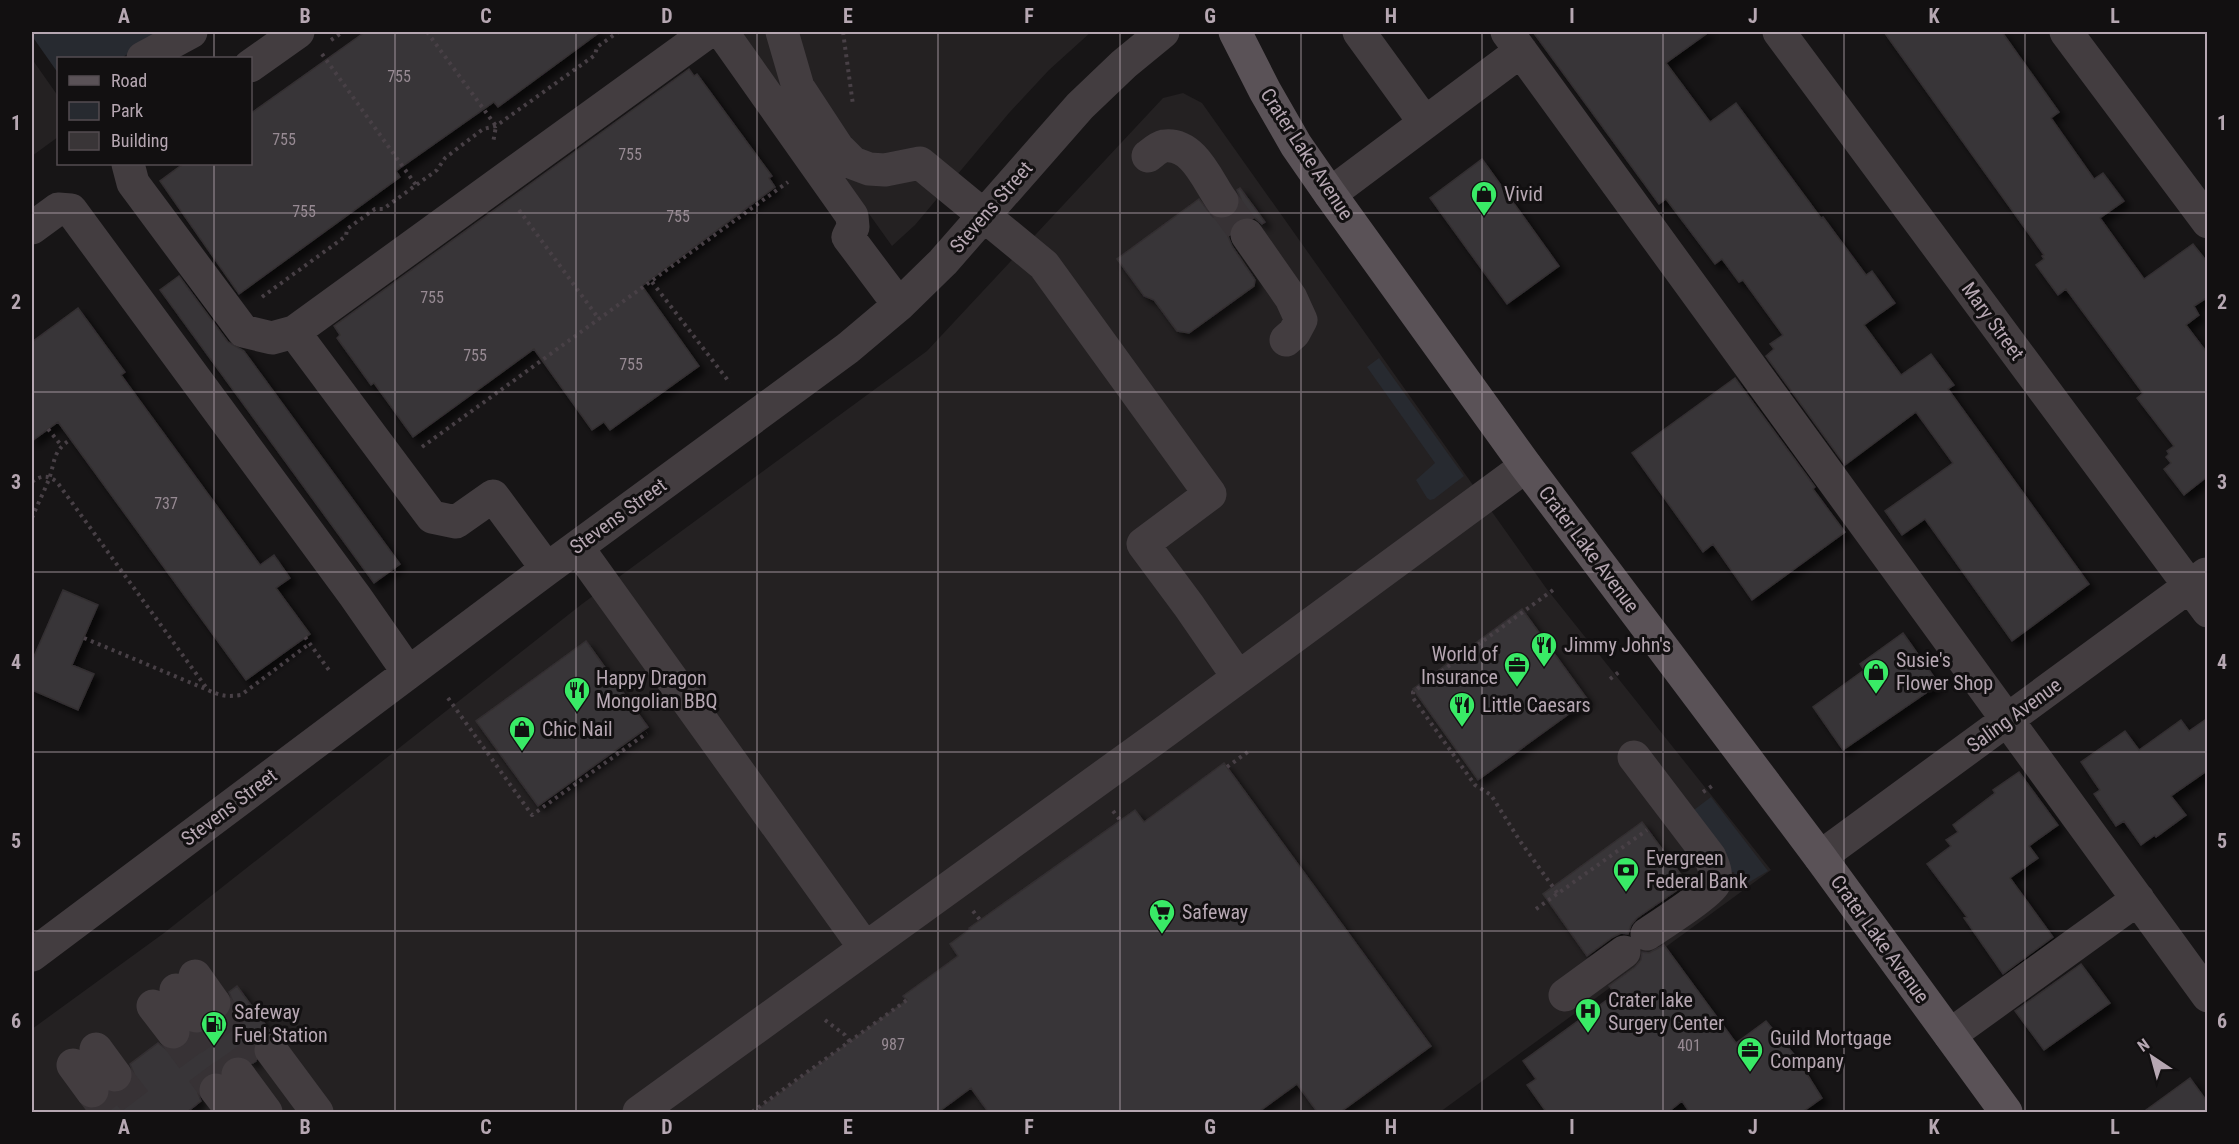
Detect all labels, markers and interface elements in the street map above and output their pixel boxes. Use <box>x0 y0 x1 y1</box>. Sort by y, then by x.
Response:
text: A <box>118 4 130 28</box>
text: B <box>299 4 311 28</box>
text: C <box>480 4 492 28</box>
text: D <box>661 4 673 28</box>
text: E <box>843 4 853 28</box>
text: F <box>1024 4 1034 28</box>
text: G <box>1204 4 1216 28</box>
text: H <box>1385 4 1397 28</box>
text: I <box>1569 4 1575 28</box>
text: J <box>1748 4 1758 28</box>
text: K <box>1928 4 1940 28</box>
text: L <box>2110 4 2120 28</box>
legend <box>57 57 252 165</box>
house number: 755 <box>387 67 411 86</box>
text: Road <box>111 70 147 91</box>
street label: Crater Lake Avenue <box>1256 84 1358 224</box>
text: Park <box>111 100 143 121</box>
text: 1 <box>11 111 21 135</box>
text: 1 <box>2217 111 2227 135</box>
text: Building <box>111 130 168 151</box>
house number: 755 <box>272 130 296 149</box>
house number: 755 <box>618 145 642 164</box>
street label: Stevens Street <box>945 156 1037 258</box>
shop icon: Vivid <box>1469 179 1499 217</box>
place label: Vivid <box>1504 182 1543 206</box>
house number: 755 <box>292 202 316 221</box>
house number: 755 <box>666 207 690 226</box>
street label: Mary Street <box>1957 277 2029 365</box>
house number: 755 <box>420 288 444 307</box>
text: 2 <box>11 290 21 314</box>
text: 2 <box>2217 290 2227 314</box>
house number: 755 <box>463 346 487 365</box>
house number: 755 <box>619 355 643 374</box>
text: 3 <box>11 470 21 494</box>
text: 3 <box>2217 470 2227 494</box>
street label: Stevens Street <box>565 473 671 559</box>
street label: Crater Lake Avenue <box>1534 481 1644 617</box>
house number: 737 <box>154 494 178 513</box>
restaurant icon: Jimmy John's <box>1529 630 1559 668</box>
place label: Jimmy John's <box>1564 633 1671 657</box>
place label: World of Insurance <box>1421 642 1499 689</box>
place label: Susie's Flower Shop <box>1896 648 1993 695</box>
text: 4 <box>11 650 21 674</box>
office icon: World of Insurance <box>1502 650 1532 688</box>
text: 4 <box>2217 650 2227 674</box>
shop icon: Susie's Flower Shop <box>1861 657 1891 695</box>
place label: Happy Dragon Mongolian BBQ <box>596 666 718 713</box>
street label: Saling Avenue <box>1962 673 2066 757</box>
restaurant icon: Happy Dragon Mongolian BBQ <box>562 675 592 713</box>
restaurant icon: Little Caesars <box>1447 690 1477 728</box>
place label: Little Caesars <box>1482 693 1591 717</box>
shop icon: Chic Nail <box>507 714 537 752</box>
place label: Chic Nail <box>542 717 613 741</box>
street label: Stevens Street <box>176 763 282 851</box>
text: 5 <box>11 829 21 853</box>
text: 5 <box>2217 829 2227 853</box>
place label: Evergreen Federal Bank <box>1646 846 1748 893</box>
bank icon: Evergreen Federal Bank <box>1611 855 1641 893</box>
street label: Crater Lake Avenue <box>1826 870 1934 1008</box>
supermarket icon: Safeway <box>1147 897 1177 935</box>
place label: Safeway <box>1182 900 1248 924</box>
place label: Crater lake Surgery Center <box>1608 988 1724 1035</box>
hospital icon: Crater lake Surgery Center <box>1573 996 1603 1034</box>
place label: Safeway Fuel Station <box>234 1000 328 1047</box>
text: 6 <box>11 1009 21 1033</box>
fuel station icon: Safeway Fuel Station <box>199 1009 229 1047</box>
text: 6 <box>2217 1009 2227 1033</box>
place label: Guild Mortgage Company <box>1770 1026 1892 1073</box>
north arrow <box>2122 1027 2182 1087</box>
house number: 987 <box>881 1035 905 1054</box>
office icon: Guild Mortgage Company <box>1735 1035 1765 1073</box>
text: N <box>2134 1035 2153 1056</box>
house number: 401 <box>1677 1036 1701 1055</box>
text: A <box>118 1115 130 1139</box>
text: B <box>299 1115 311 1139</box>
text: C <box>480 1115 492 1139</box>
text: D <box>661 1115 673 1139</box>
text: E <box>843 1115 853 1139</box>
text: F <box>1024 1115 1034 1139</box>
text: G <box>1204 1115 1216 1139</box>
text: H <box>1385 1115 1397 1139</box>
text: I <box>1569 1115 1575 1139</box>
text: J <box>1748 1115 1758 1139</box>
text: K <box>1928 1115 1940 1139</box>
text: L <box>2110 1115 2120 1139</box>

